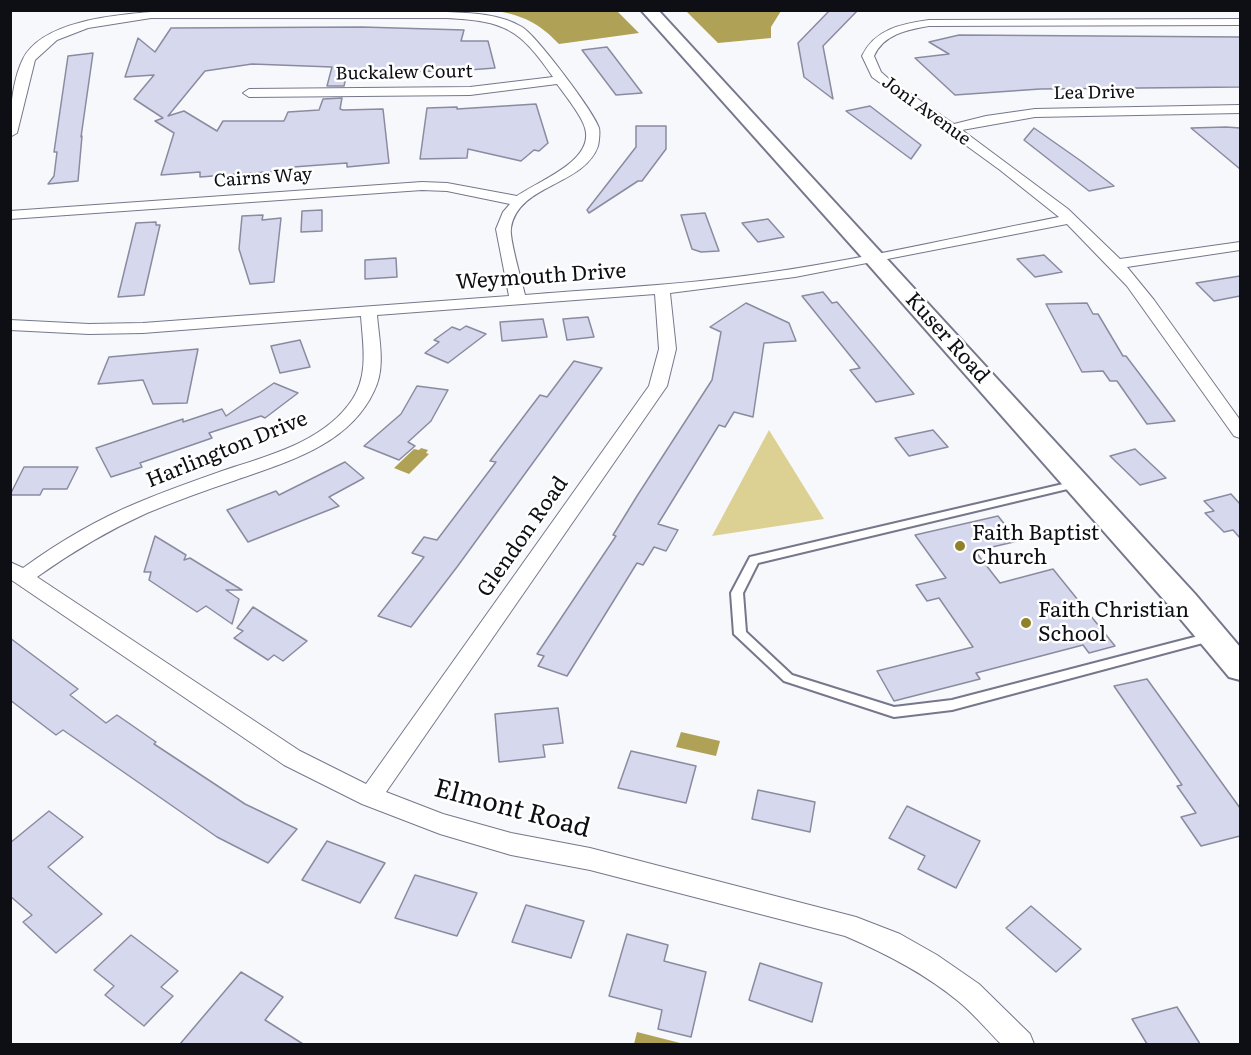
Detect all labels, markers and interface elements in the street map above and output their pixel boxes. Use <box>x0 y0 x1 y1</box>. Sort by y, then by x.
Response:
street label: Buckalew Court <box>335 61 473 85</box>
street label: Joni Avenue <box>877 72 975 150</box>
street label: Lea Drive <box>1053 81 1135 105</box>
street label: Cairns Way <box>213 164 313 192</box>
street label: Weymouth Drive <box>455 258 627 296</box>
street label: Kuser Road <box>900 287 994 389</box>
street label: Harlington Drive <box>143 406 311 494</box>
street label: Glendon Road <box>472 472 574 602</box>
place label: Faith Baptist Church <box>972 521 1099 571</box>
marker: Faith Baptist Church <box>953 539 967 553</box>
place label: Faith Christian School <box>1038 598 1189 648</box>
marker: Faith Christian School <box>1019 616 1033 630</box>
street label: Elmont Road <box>431 773 593 845</box>

